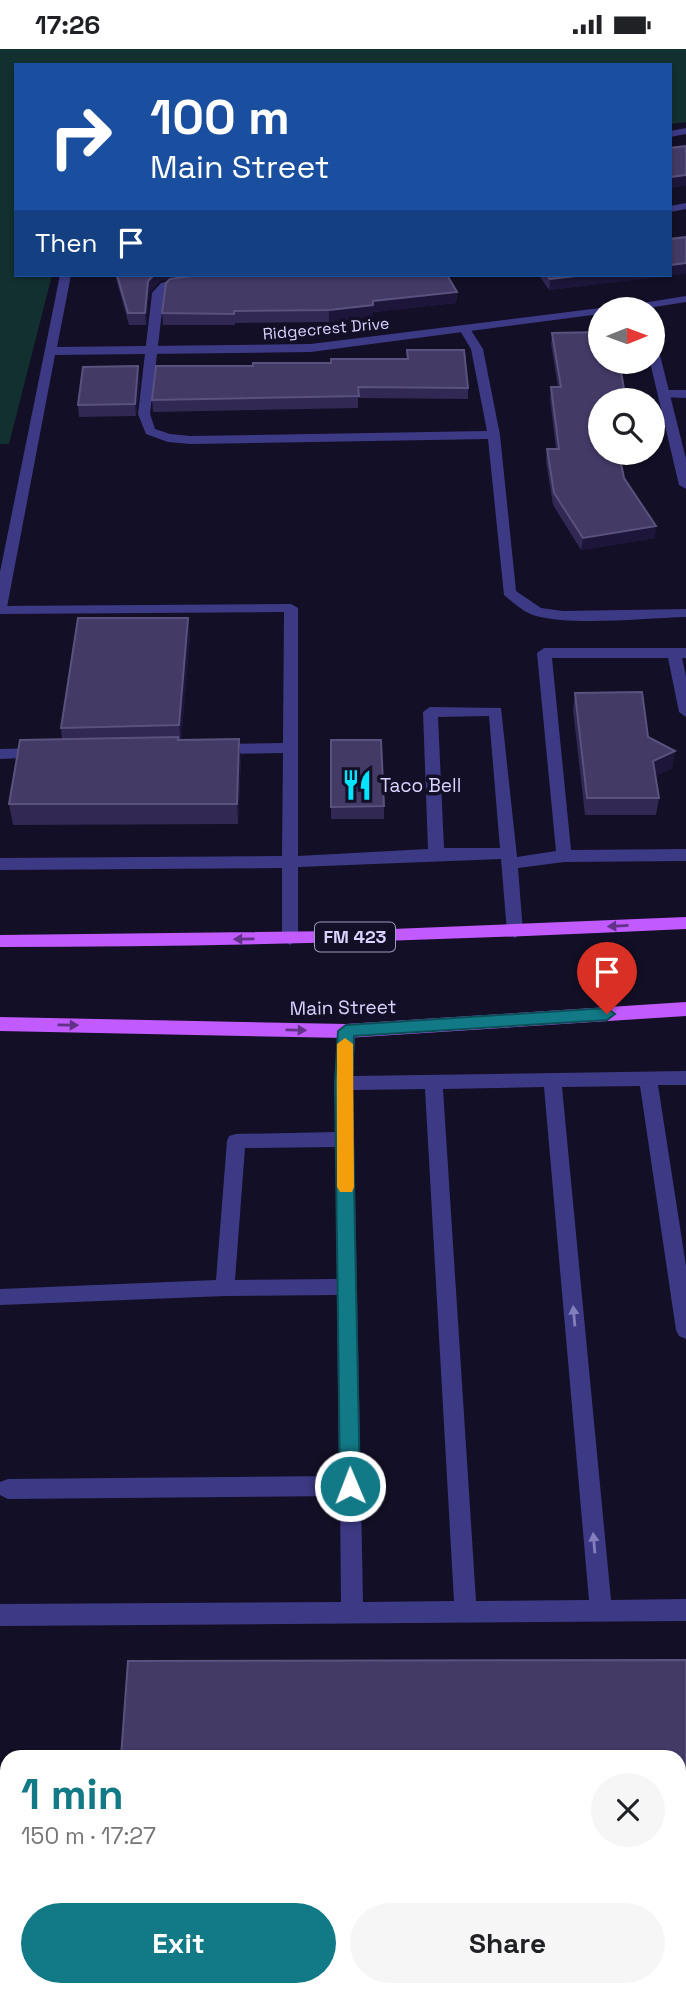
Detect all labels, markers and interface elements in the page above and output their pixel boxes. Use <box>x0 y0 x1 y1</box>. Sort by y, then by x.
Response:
text: 17:26 <box>35 8 100 42</box>
text: 100 m <box>150 86 290 148</box>
icon: right <box>35 91 126 182</box>
text: Main Street <box>150 147 330 187</box>
icon: arrive <box>112 224 150 262</box>
text: Then <box>35 226 98 260</box>
north arrow <box>588 297 665 375</box>
map controls <box>588 297 665 465</box>
street label: Ridgecrest Drive <box>262 313 390 344</box>
button: search <box>588 388 665 465</box>
restaurant icon: Taco Bell <box>340 768 374 802</box>
place label: Taco Bell <box>380 773 461 798</box>
one-way arrow <box>607 921 629 932</box>
road number: FM 423 <box>315 923 395 952</box>
one-way arrow <box>232 933 254 945</box>
pin <box>577 942 637 1014</box>
icon: arrive <box>588 953 626 991</box>
street label: Main Street <box>289 994 397 1021</box>
one-way arrow <box>57 1019 79 1031</box>
one-way arrow <box>285 1024 307 1035</box>
one-way arrow <box>568 1305 579 1327</box>
position arrow <box>313 1449 387 1523</box>
one-way arrow <box>589 1532 600 1554</box>
text: 1 min <box>21 1768 124 1821</box>
button: close <box>591 1773 665 1847</box>
text: 150 m · 17:27 <box>21 1821 156 1851</box>
button: Exit <box>21 1903 336 1983</box>
button: Share <box>350 1903 665 1983</box>

